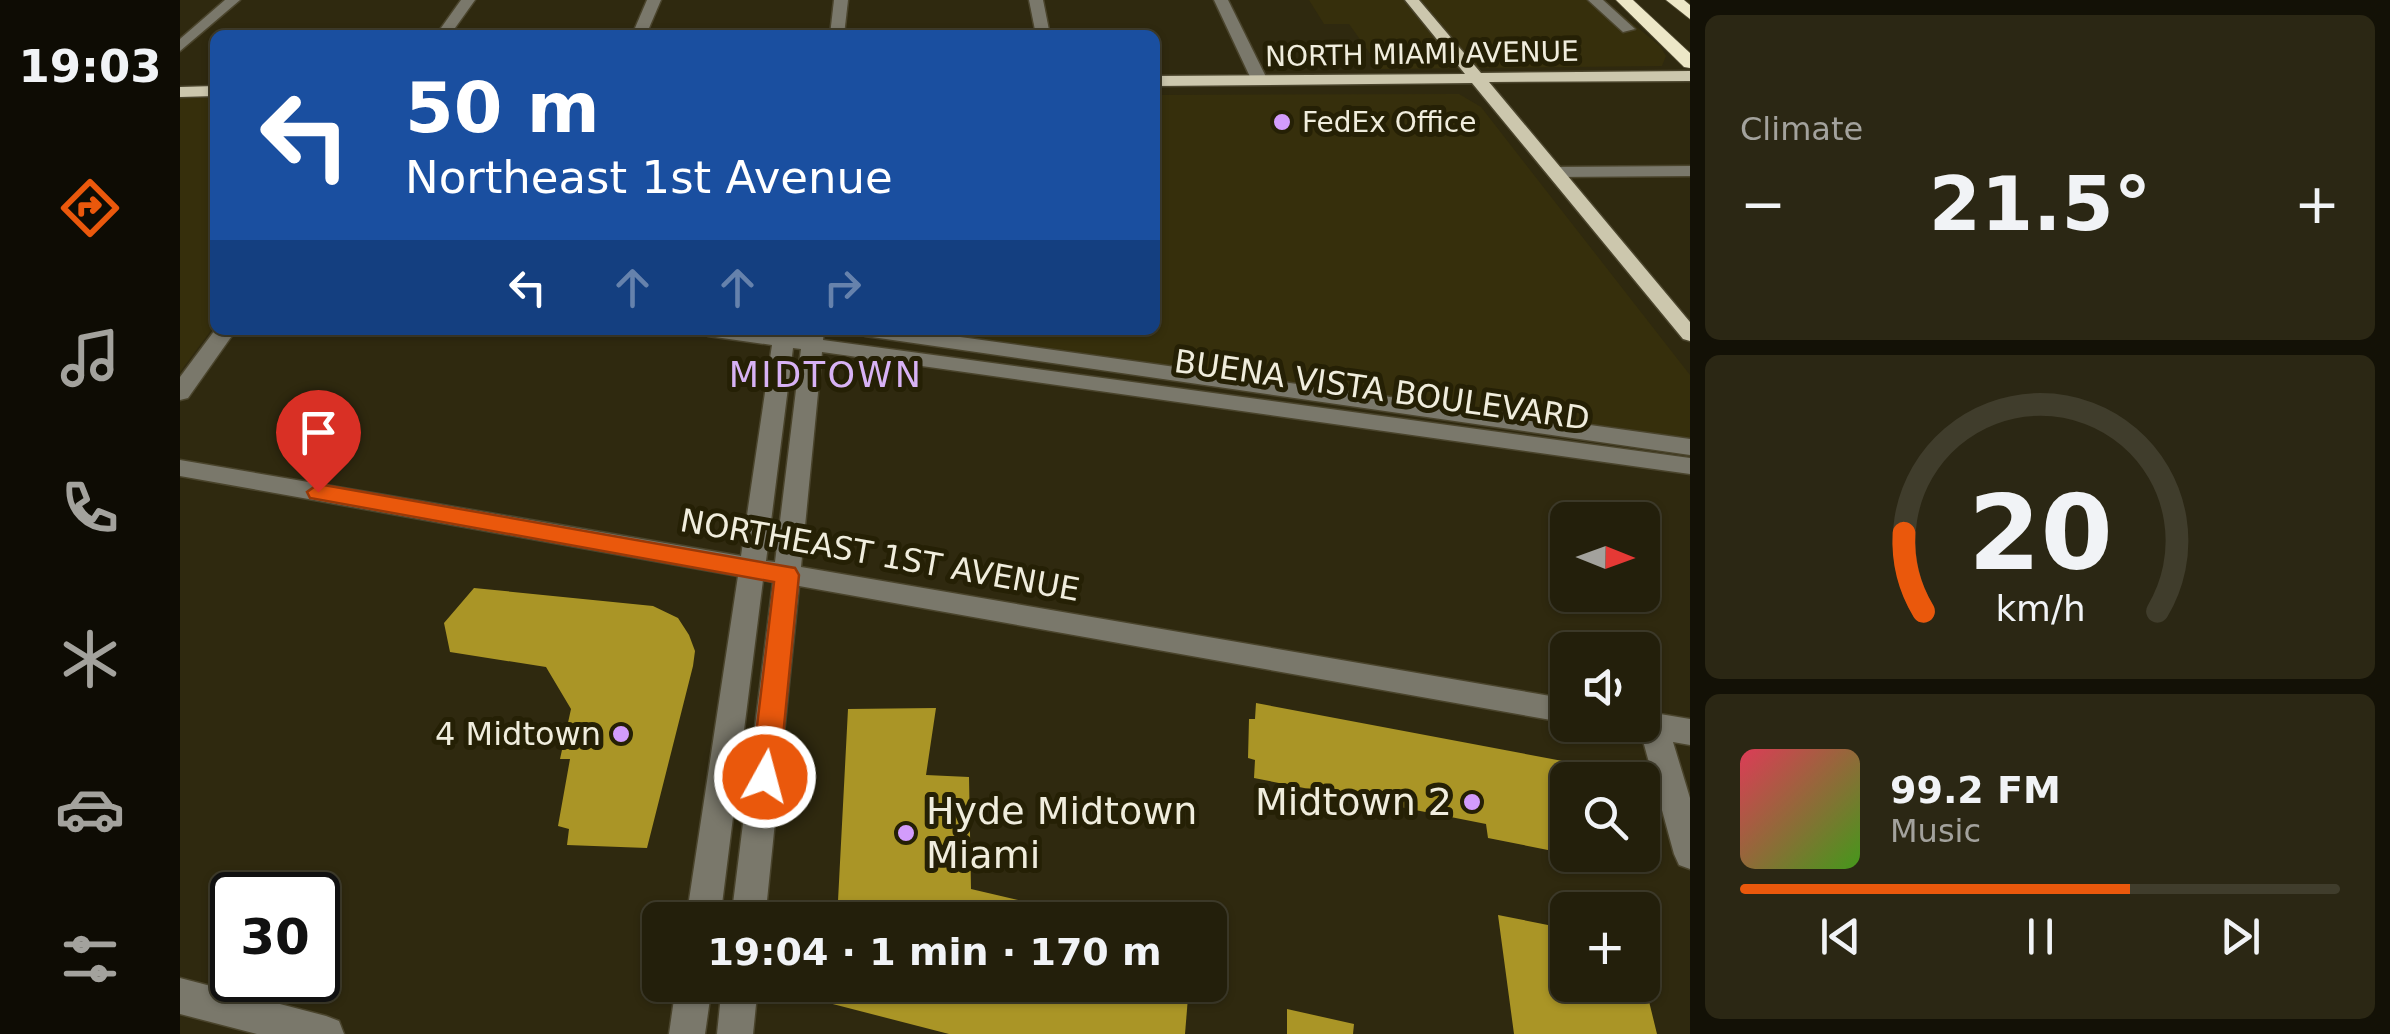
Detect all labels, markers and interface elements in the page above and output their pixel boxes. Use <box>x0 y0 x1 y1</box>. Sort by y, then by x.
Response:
street label: NORTH MIAMI AVENUE <box>1265 35 1579 73</box>
text: 19:03 <box>18 40 162 93</box>
text: 50 m <box>405 67 600 149</box>
icon: left <box>240 70 370 200</box>
place label: FedEx Office <box>1302 106 1476 139</box>
text: Climate <box>1740 110 1863 148</box>
marker: FedEx Office <box>1271 111 1293 133</box>
text: Northeast 1st Avenue <box>405 151 893 204</box>
text: 21.5° <box>1929 160 2151 248</box>
text: − <box>1740 172 1786 236</box>
text: + <box>2294 172 2340 236</box>
icon: directions <box>55 173 125 243</box>
icon: left <box>500 260 555 315</box>
icon: ahead <box>605 260 660 315</box>
icon: ahead <box>710 260 765 315</box>
icon: right <box>815 260 870 315</box>
icon: music <box>55 323 125 393</box>
street label: BUENA VISTA BOULEVARD <box>1172 342 1592 438</box>
district label: MIDTOWN <box>729 355 923 395</box>
pin <box>276 390 361 493</box>
icon: arrive <box>291 405 346 460</box>
text: 20 <box>1968 472 2112 594</box>
icon: phone <box>55 473 125 543</box>
street label: NORTHEAST 1ST AVENUE <box>677 501 1083 609</box>
north arrow <box>1550 502 1660 612</box>
map controls <box>1550 502 1660 1002</box>
text: km/h <box>1995 588 2085 629</box>
icon: climate <box>55 624 125 694</box>
button: sound <box>1550 632 1660 742</box>
place label: 4 Midtown <box>435 715 601 753</box>
marker: 4 Midtown <box>610 723 632 745</box>
position arrow <box>713 725 817 829</box>
button: search <box>1550 762 1660 872</box>
text: 99.2 FM <box>1890 768 2061 812</box>
icon: car <box>55 774 125 844</box>
place label: Midtown 2 <box>1255 780 1452 824</box>
place label: Hyde Midtown Miami <box>926 789 1197 877</box>
marker: Midtown 2 <box>1461 791 1483 813</box>
text: Music <box>1890 812 1981 850</box>
marker: Hyde Midtown Miami <box>895 822 917 844</box>
speed limit sign: 30 <box>210 872 340 1002</box>
button: + <box>1550 892 1660 1002</box>
icon: previous <box>1813 909 1868 964</box>
icon: pause <box>2013 909 2068 964</box>
icon: next <box>2213 909 2268 964</box>
icon: filters <box>55 924 125 994</box>
text: 19:04 · 1 min · 170 m <box>707 930 1162 974</box>

